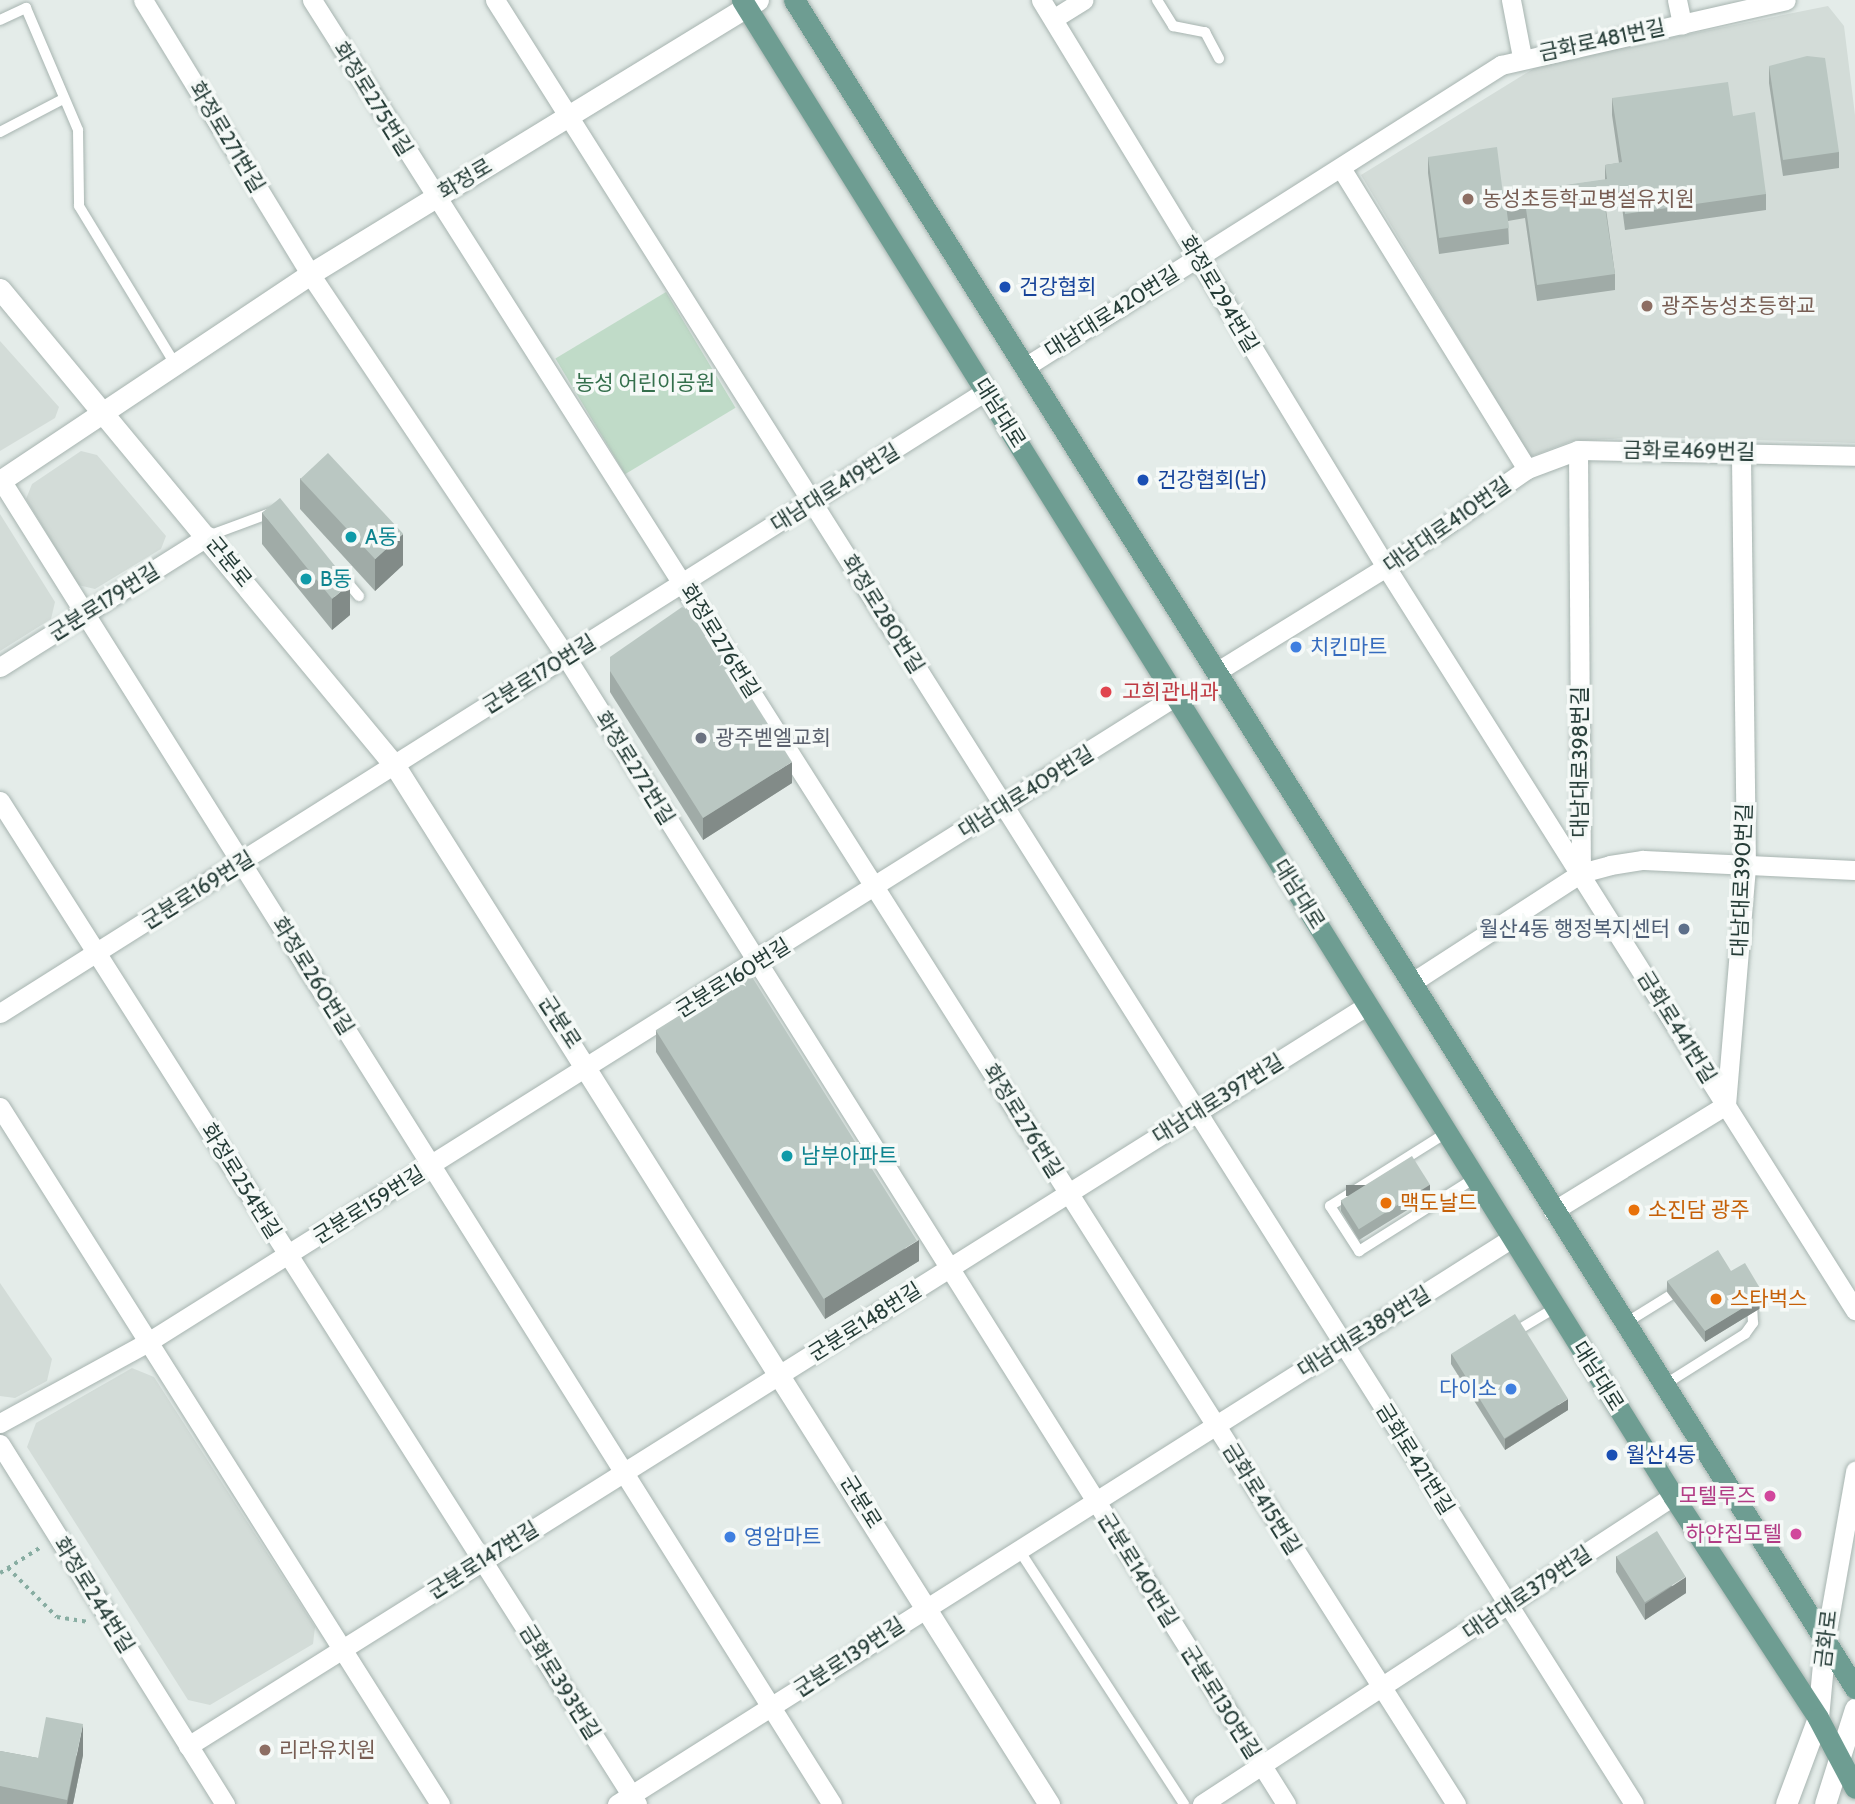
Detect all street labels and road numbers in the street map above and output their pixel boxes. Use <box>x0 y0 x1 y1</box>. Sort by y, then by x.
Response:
street label: 금화로481번길 <box>1537 14 1667 66</box>
street label: 화정로275번길 <box>328 37 418 161</box>
street label: 화정로271번길 <box>184 77 270 197</box>
street label: 화정로 <box>434 153 496 205</box>
street label: 화정로294번길 <box>1174 231 1264 357</box>
street label: 대남대로420번길 <box>1040 261 1184 363</box>
street label: 대남대로 <box>969 374 1031 452</box>
street label: 금화로469번길 <box>1622 437 1756 465</box>
street label: 대남대로419번길 <box>766 438 904 538</box>
street label: 대남대로410번길 <box>1379 472 1515 578</box>
street label: 군분로 <box>201 532 257 592</box>
street label: 화정로280번길 <box>837 550 929 678</box>
street label: 군분로179번길 <box>44 558 164 646</box>
street label: 화정로276번길 <box>675 579 765 703</box>
street label: 군분로170번길 <box>478 629 600 719</box>
street label: 대남대로398번길 <box>1567 686 1593 838</box>
street label: 화정로272번길 <box>590 707 680 829</box>
street label: 대남대로409번길 <box>954 740 1098 844</box>
street label: 대남대로390번길 <box>1727 803 1757 957</box>
street label: 군분로169번길 <box>137 846 259 934</box>
street label: 대남대로 <box>1268 855 1330 933</box>
street label: 화정로260번길 <box>267 912 359 1040</box>
street label: 군분로160번길 <box>671 933 795 1023</box>
street label: 금화로441번길 <box>1632 966 1722 1088</box>
street label: 군분로 <box>534 991 586 1053</box>
street label: 대남대로397번길 <box>1148 1049 1288 1149</box>
street label: 화정로276번길 <box>978 1059 1068 1183</box>
street label: 화정로254번길 <box>196 1119 286 1243</box>
street label: 군분로159번길 <box>309 1161 429 1249</box>
street label: 군분로148번길 <box>804 1277 926 1367</box>
street label: 대남대로389번길 <box>1293 1281 1435 1383</box>
street label: 대남대로 <box>1567 1337 1629 1415</box>
street label: 금화로421번길 <box>1371 1399 1459 1519</box>
street label: 금화로415번길 <box>1218 1438 1306 1560</box>
street label: 군분로 <box>835 1471 887 1533</box>
street label: 군분로140번길 <box>1093 1508 1183 1632</box>
street label: 군분로147번길 <box>423 1516 543 1604</box>
street label: 화정로244번길 <box>48 1532 140 1658</box>
street label: 대남대로379번길 <box>1458 1541 1596 1645</box>
street label: 금화로 <box>1810 1609 1842 1669</box>
street label: 군분로139번길 <box>789 1612 909 1702</box>
street label: 금화로393번길 <box>515 1620 605 1744</box>
street label: 군분로130번길 <box>1176 1640 1266 1764</box>

